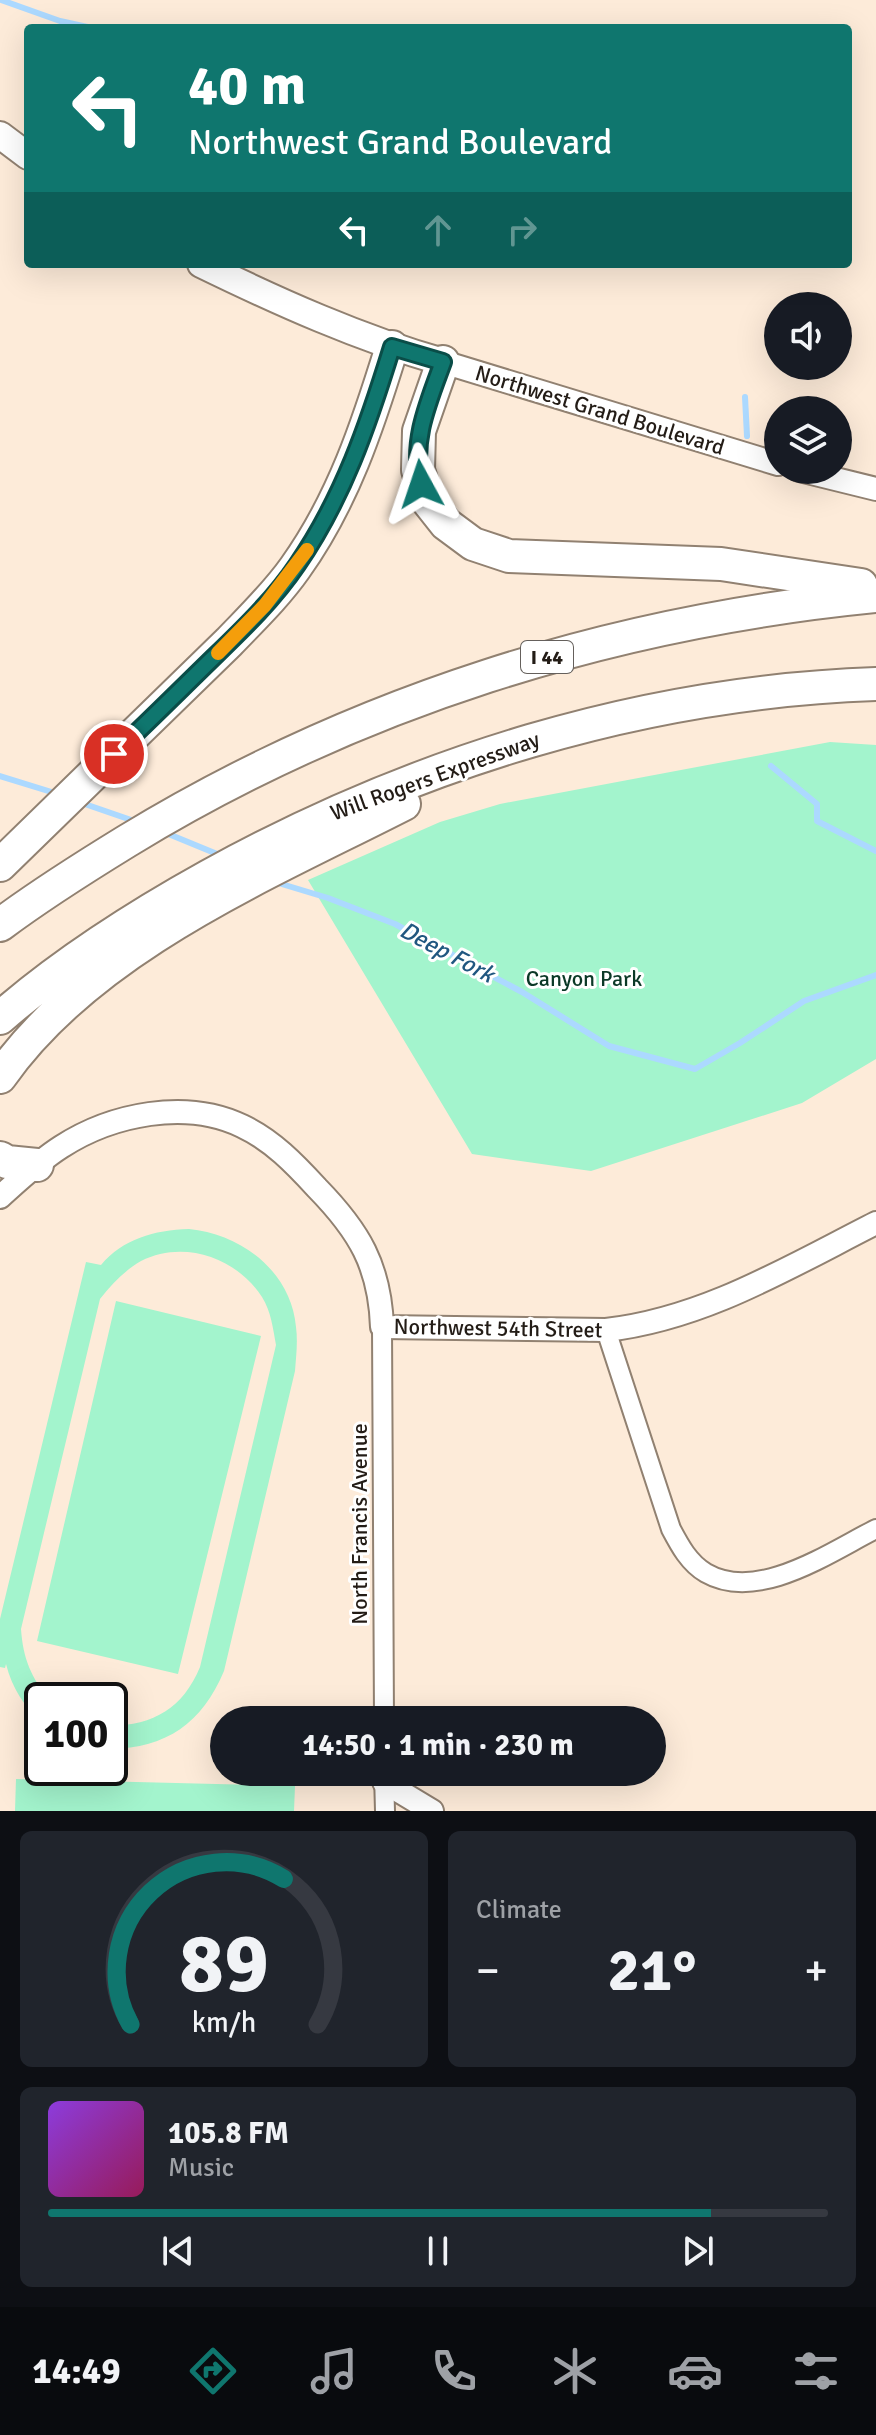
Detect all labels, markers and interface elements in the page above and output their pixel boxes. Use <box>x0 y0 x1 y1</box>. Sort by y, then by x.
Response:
text: 40 m <box>188 51 306 120</box>
icon: left <box>56 56 160 160</box>
text: Northwest Grand Boulevard <box>188 120 612 165</box>
icon: left <box>332 208 376 252</box>
icon: ahead <box>416 208 460 252</box>
icon: right <box>500 208 544 252</box>
map controls <box>764 292 852 484</box>
button: sound <box>764 292 852 380</box>
street label: Northwest Grand Boulevard <box>472 359 728 461</box>
button: layers <box>764 396 852 484</box>
position arrow <box>379 442 463 526</box>
road number: I 44 <box>521 641 573 673</box>
pin <box>80 720 148 788</box>
street label: Will Rogers Expressway <box>327 725 544 826</box>
icon: arrive <box>92 732 136 776</box>
water label: Deep Fork <box>395 915 501 990</box>
park label: Canyon Park <box>526 965 642 992</box>
street label: Northwest 54th Street <box>393 1313 603 1343</box>
street label: North Francis Avenue <box>346 1423 373 1625</box>
speed limit sign: 100 <box>24 1682 128 1786</box>
text: 14:50 · 1 min · 230 m <box>302 1727 574 1764</box>
text: Climate <box>476 1894 562 1926</box>
text: 89 <box>179 1913 269 2015</box>
text: 21° <box>608 1934 696 2008</box>
text: − <box>476 1944 500 1998</box>
text: + <box>804 1944 828 1998</box>
text: km/h <box>192 2005 256 2040</box>
text: 105.8 FM <box>168 2115 289 2152</box>
text: Music <box>168 2152 234 2184</box>
icon: previous <box>156 2229 200 2273</box>
icon: pause <box>416 2229 460 2273</box>
icon: next <box>676 2229 720 2273</box>
icon: directions <box>185 2343 241 2399</box>
icon: music <box>306 2343 362 2399</box>
icon: phone <box>426 2343 482 2399</box>
icon: climate <box>547 2343 603 2399</box>
icon: car <box>667 2343 723 2399</box>
icon: filters <box>788 2343 844 2399</box>
text: 14:49 <box>32 2349 121 2394</box>

